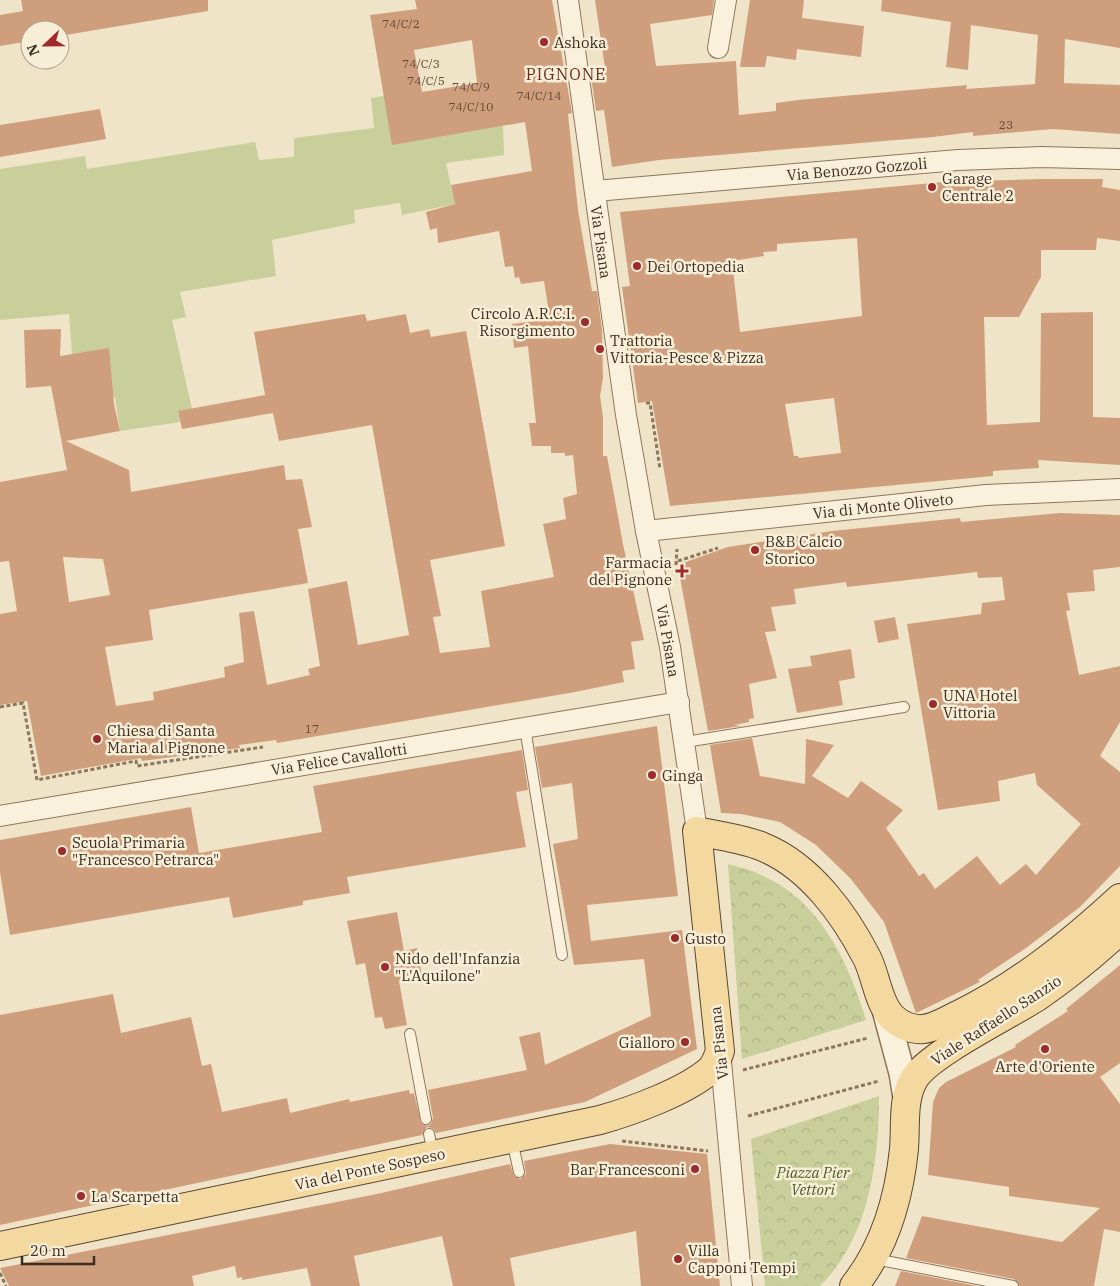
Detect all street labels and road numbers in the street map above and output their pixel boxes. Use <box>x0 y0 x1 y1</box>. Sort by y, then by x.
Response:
street label: Via Benozzo Gozzoli <box>786 153 928 185</box>
street label: Via Pisana <box>586 204 616 280</box>
street label: Via di Monte Oliveto <box>812 489 954 523</box>
street label: Via Pisana <box>652 603 684 679</box>
street label: Via Felice Cavallotti <box>270 739 409 779</box>
street label: Viale Raffaello Sanzio <box>927 971 1065 1069</box>
street label: Via Pisana <box>706 1005 732 1081</box>
street label: Via del Ponte Sospeso <box>293 1144 447 1194</box>

